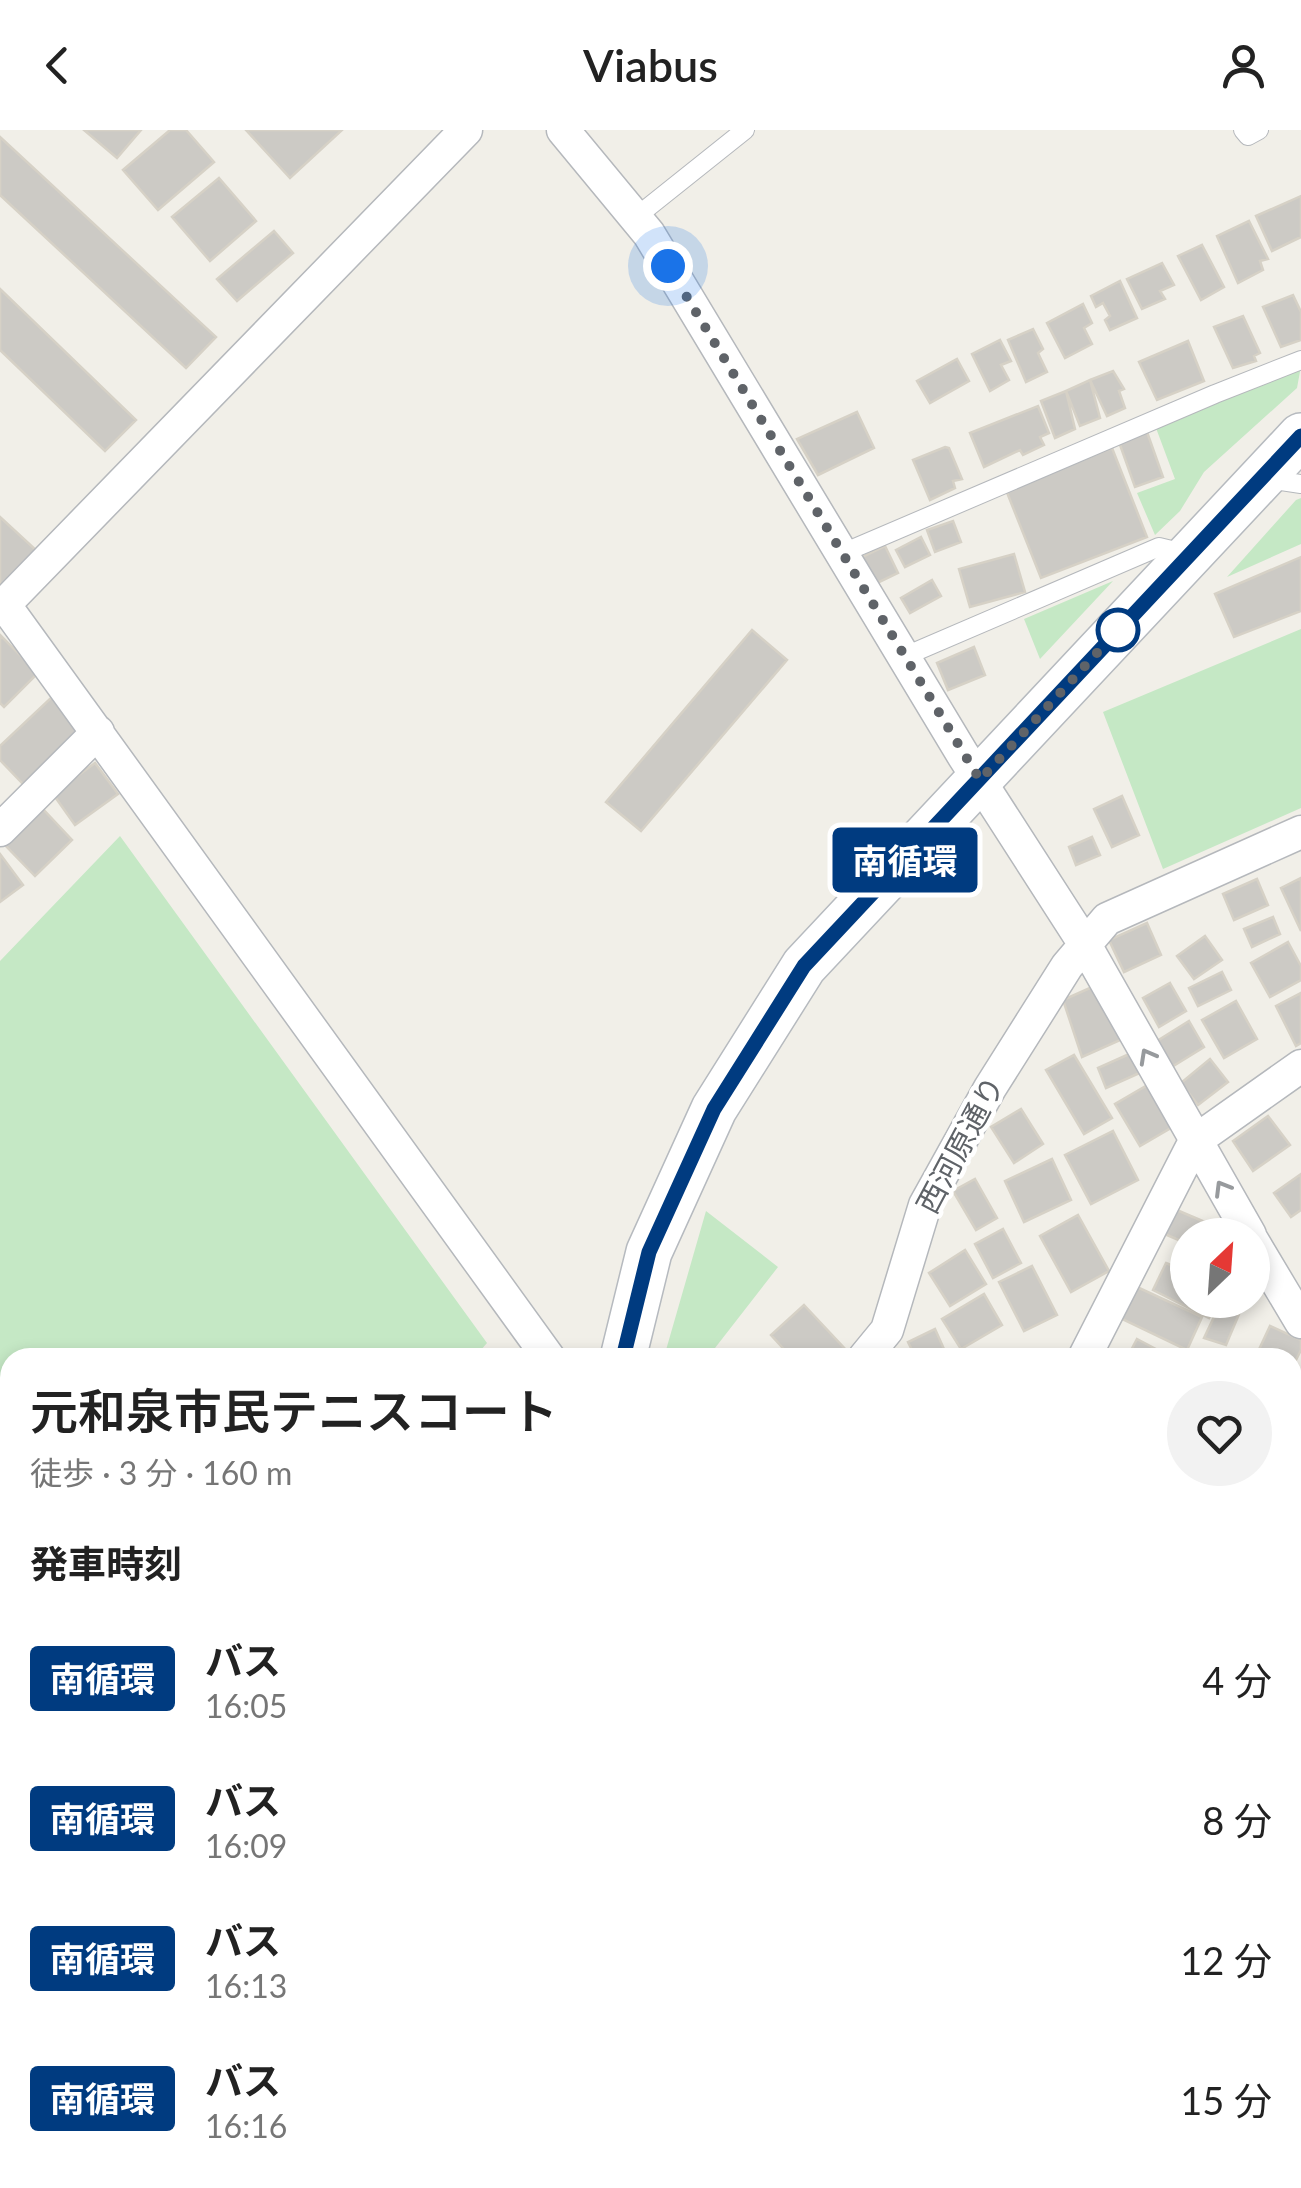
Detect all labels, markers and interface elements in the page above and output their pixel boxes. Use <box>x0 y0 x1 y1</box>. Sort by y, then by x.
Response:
icon: back <box>30 38 85 93</box>
text: Viabus <box>583 38 718 92</box>
icon: person <box>1216 38 1271 93</box>
your location <box>643 241 693 291</box>
unlabelled marker <box>1097 609 1139 651</box>
line badge: 南循環 <box>848 828 962 892</box>
text: 南循環 <box>852 839 958 881</box>
one-way arrow <box>1140 1049 1160 1067</box>
street label: 西河原通り <box>908 1069 1010 1219</box>
one-way arrow <box>1215 1181 1234 1199</box>
north arrow <box>1170 1218 1270 1318</box>
map controls <box>1170 1218 1270 1318</box>
button: heart <box>1167 1381 1272 1486</box>
text: 元和泉市民テニスコート <box>30 1382 558 1439</box>
text: 徒歩 · 3 分 · 160 m <box>30 1453 292 1492</box>
text: 発車時刻 <box>30 1540 182 1586</box>
text: バス <box>205 1637 281 1683</box>
text: 南循環 <box>50 1657 155 1699</box>
text: 4 分 <box>1202 1657 1272 1703</box>
text: 16:05 <box>205 1686 287 1725</box>
text: バス <box>205 1777 281 1823</box>
text: 南循環 <box>50 1797 155 1839</box>
text: 8 分 <box>1202 1797 1272 1843</box>
text: 16:09 <box>205 1826 287 1865</box>
text: バス <box>205 1917 281 1963</box>
text: 南循環 <box>50 1937 155 1979</box>
text: 12 分 <box>1180 1937 1272 1983</box>
text: 16:13 <box>205 1966 287 2005</box>
text: バス <box>205 2057 281 2103</box>
text: 南循環 <box>50 2077 155 2119</box>
text: 15 分 <box>1180 2077 1272 2123</box>
text: 16:16 <box>205 2106 287 2145</box>

